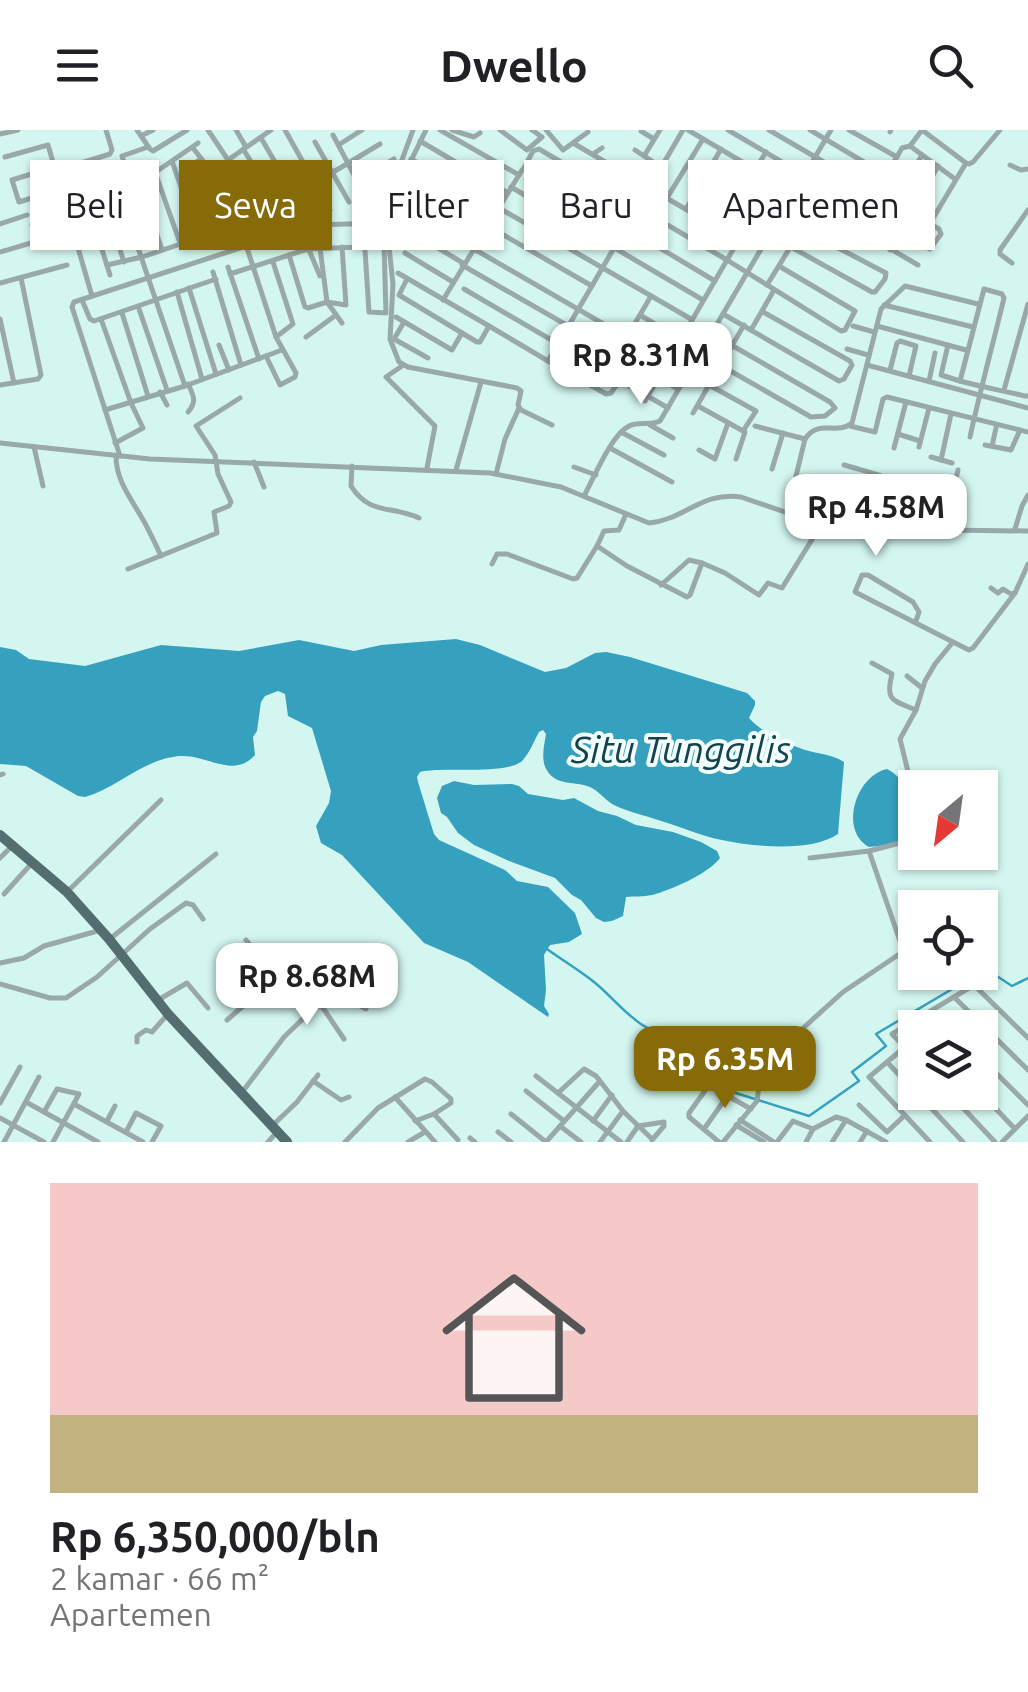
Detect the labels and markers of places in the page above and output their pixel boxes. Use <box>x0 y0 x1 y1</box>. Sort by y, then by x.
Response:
pin: Rp 8.31M <box>538 322 744 407</box>
pin: Rp 4.58M <box>773 474 979 559</box>
pin: Rp 8.68M <box>204 943 410 1028</box>
pin: Rp 6.35M <box>622 1026 828 1111</box>

